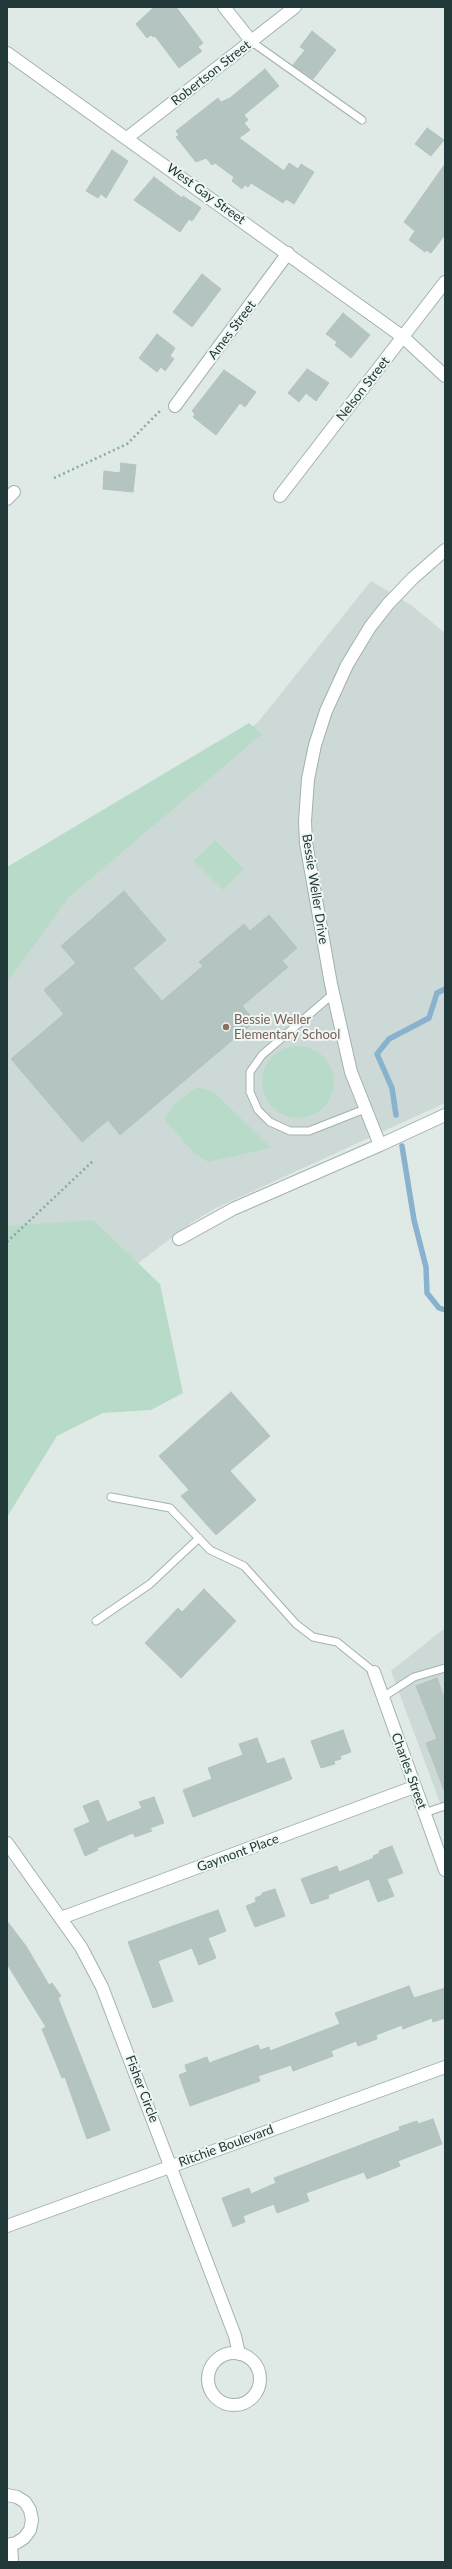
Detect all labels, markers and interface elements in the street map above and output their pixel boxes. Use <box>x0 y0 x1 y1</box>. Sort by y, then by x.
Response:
street label: Robertson Street <box>168 37 254 109</box>
street label: West Gay Street <box>164 160 248 228</box>
street label: Ames Street <box>205 298 259 362</box>
street label: Nelson Street <box>333 354 393 424</box>
street label: Bessie Weller Drive <box>299 833 331 945</box>
place label: Bessie Weller Elementary School <box>234 1012 340 1043</box>
marker: Bessie Weller Elementary School <box>221 1022 231 1032</box>
street label: Charles Street <box>388 1731 430 1811</box>
street label: Gaymont Place <box>195 1831 281 1875</box>
street label: Fisher Circle <box>122 2053 162 2125</box>
street label: Ritchie Boulevard <box>176 2122 276 2170</box>

